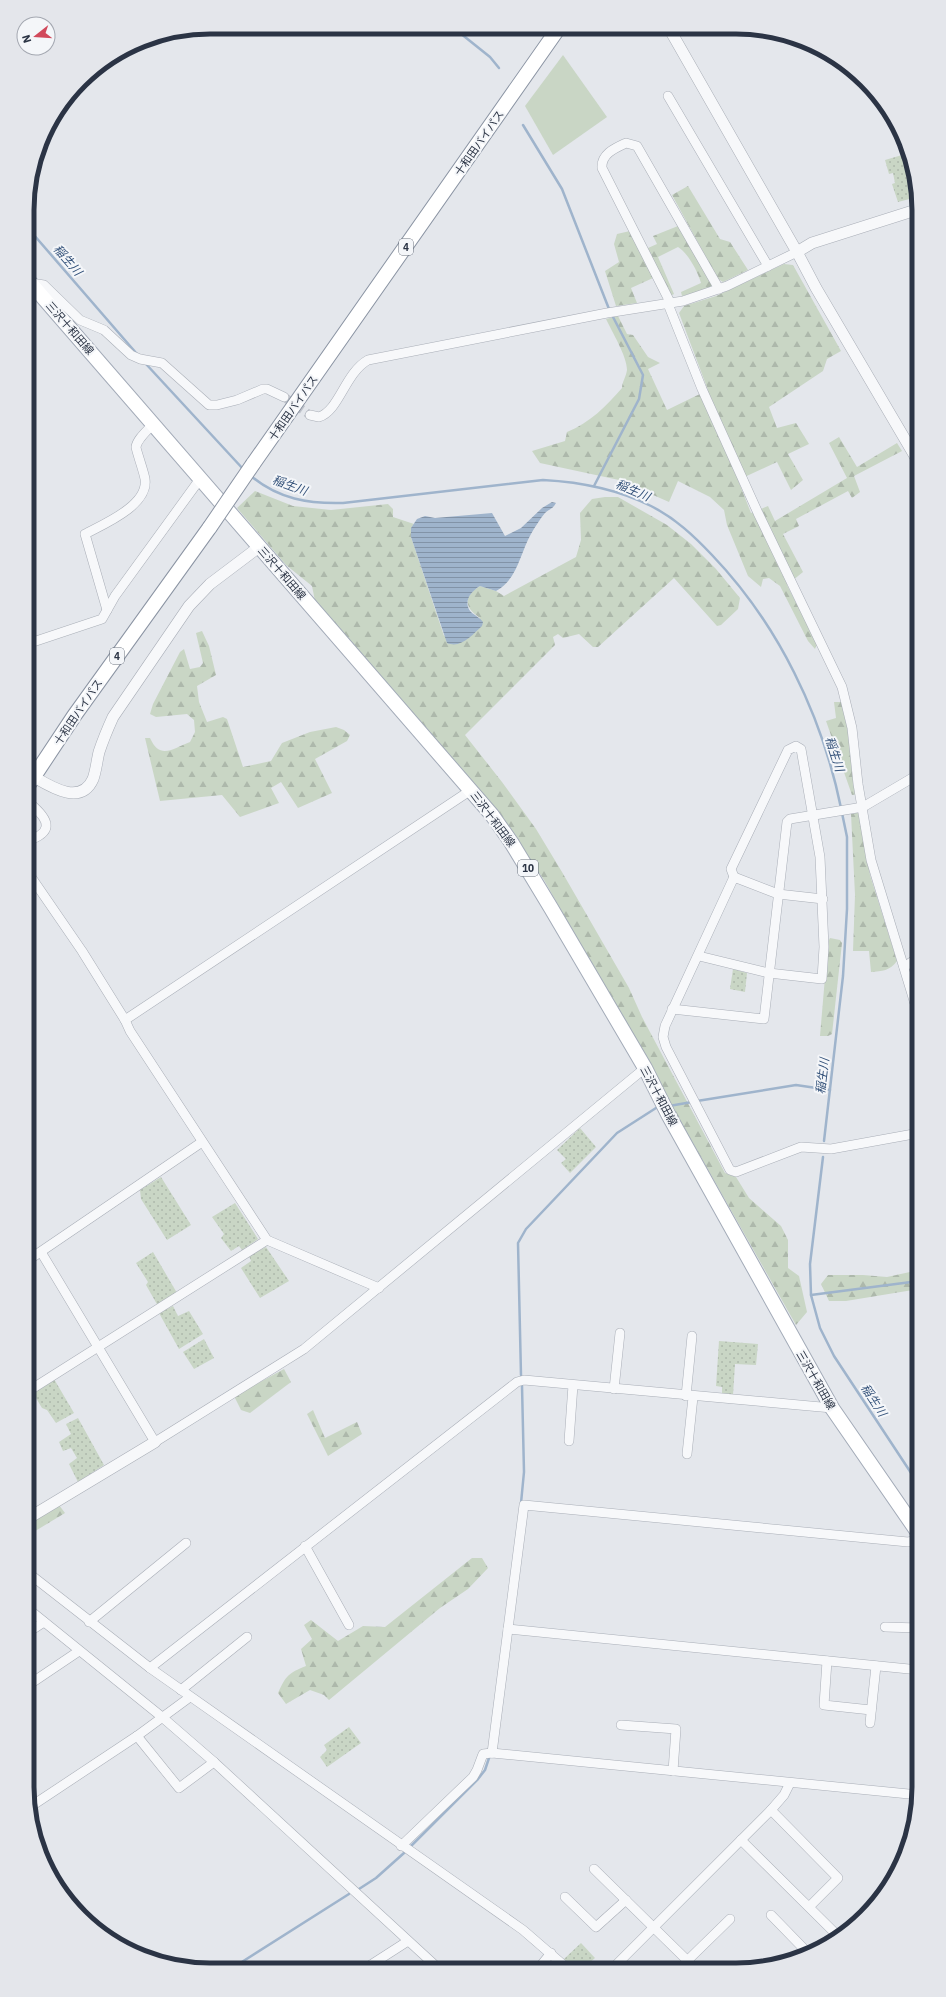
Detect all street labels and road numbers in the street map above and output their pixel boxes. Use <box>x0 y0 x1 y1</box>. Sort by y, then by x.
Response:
street label: 十和田バイパス <box>451 108 507 178</box>
road number: 4 <box>399 239 413 255</box>
street label: 三沢十和田線 <box>43 299 97 357</box>
street label: 十和田バイパス <box>265 373 321 443</box>
street label: 三沢十和田線 <box>255 544 309 602</box>
road number: 4 <box>110 648 124 664</box>
street label: 十和田バイパス <box>51 676 105 748</box>
street label: 三沢十和田線 <box>468 788 518 850</box>
road number: 10 <box>518 860 538 876</box>
street label: 三沢十和田線 <box>637 1064 681 1128</box>
street label: 三沢十和田線 <box>793 1348 839 1412</box>

